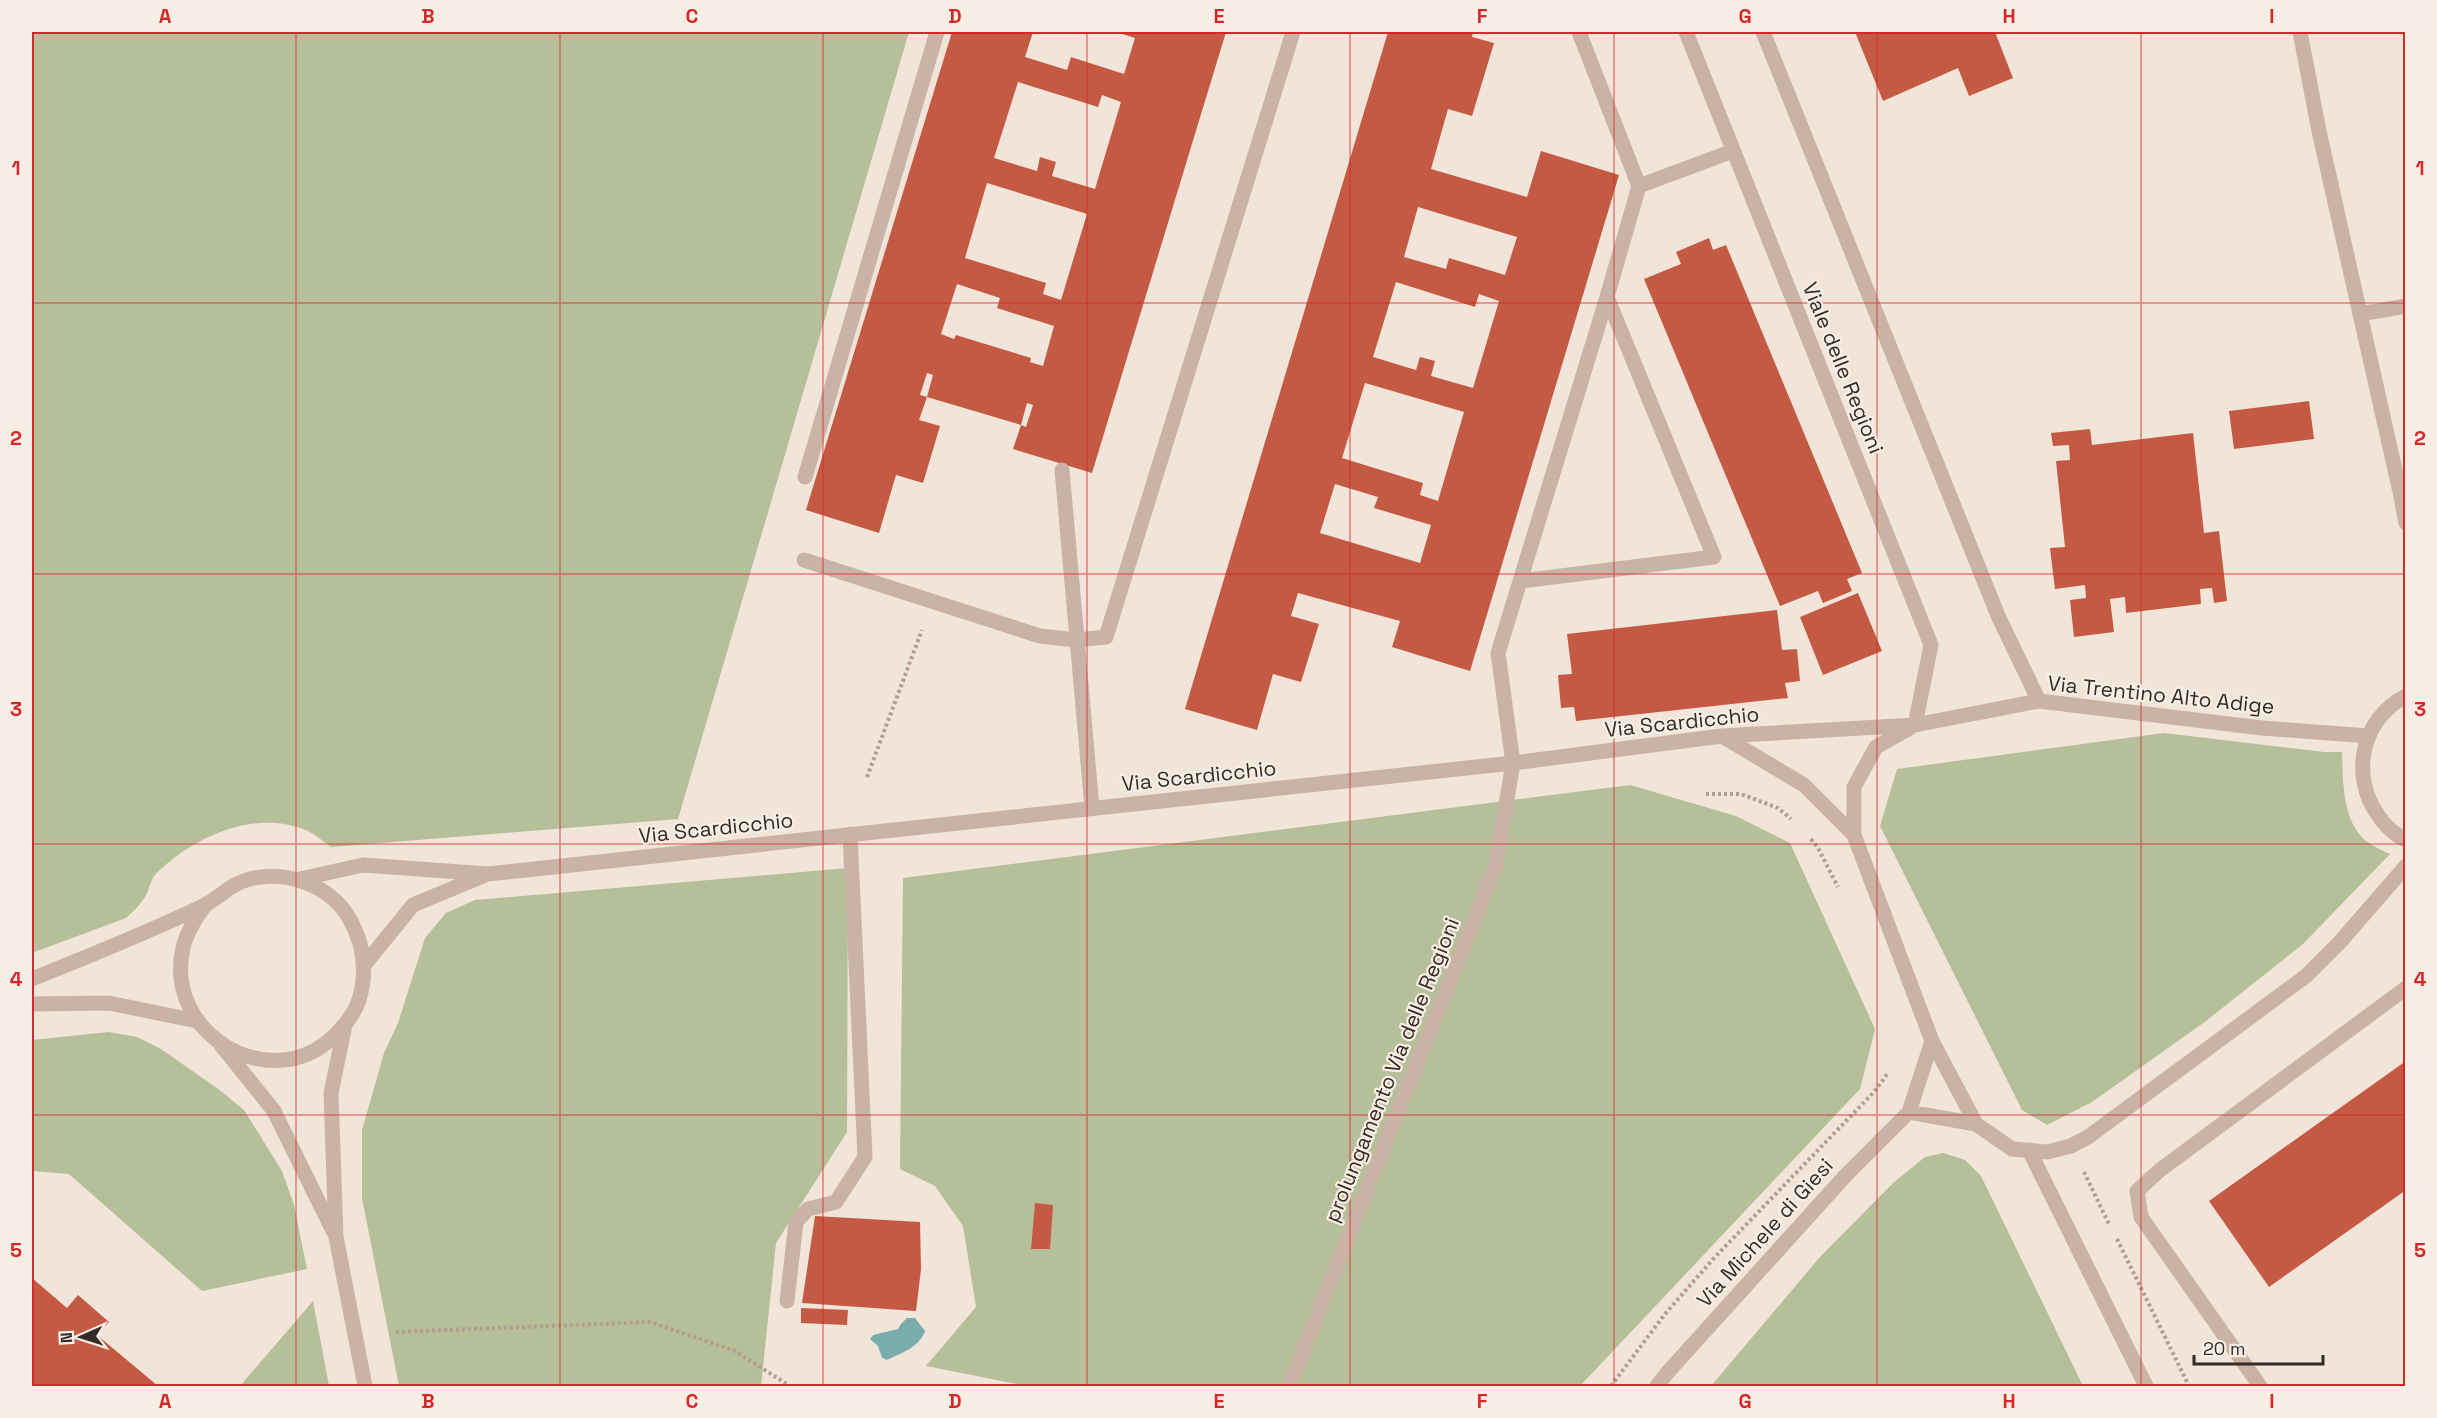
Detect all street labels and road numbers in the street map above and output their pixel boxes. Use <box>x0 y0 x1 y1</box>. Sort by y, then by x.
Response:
street label: Viale delle Regioni <box>1797 278 1890 458</box>
street label: Via Trentino Alto Adige <box>2046 669 2276 720</box>
street label: Via Scardicchio <box>1603 700 1761 743</box>
street label: Via Scardicchio <box>1120 754 1278 797</box>
street label: Via Scardicchio <box>637 806 795 849</box>
street label: prolungamento Via delle Regioni <box>1318 914 1465 1226</box>
street label: Via Michele di Giesi <box>1691 1152 1839 1313</box>

